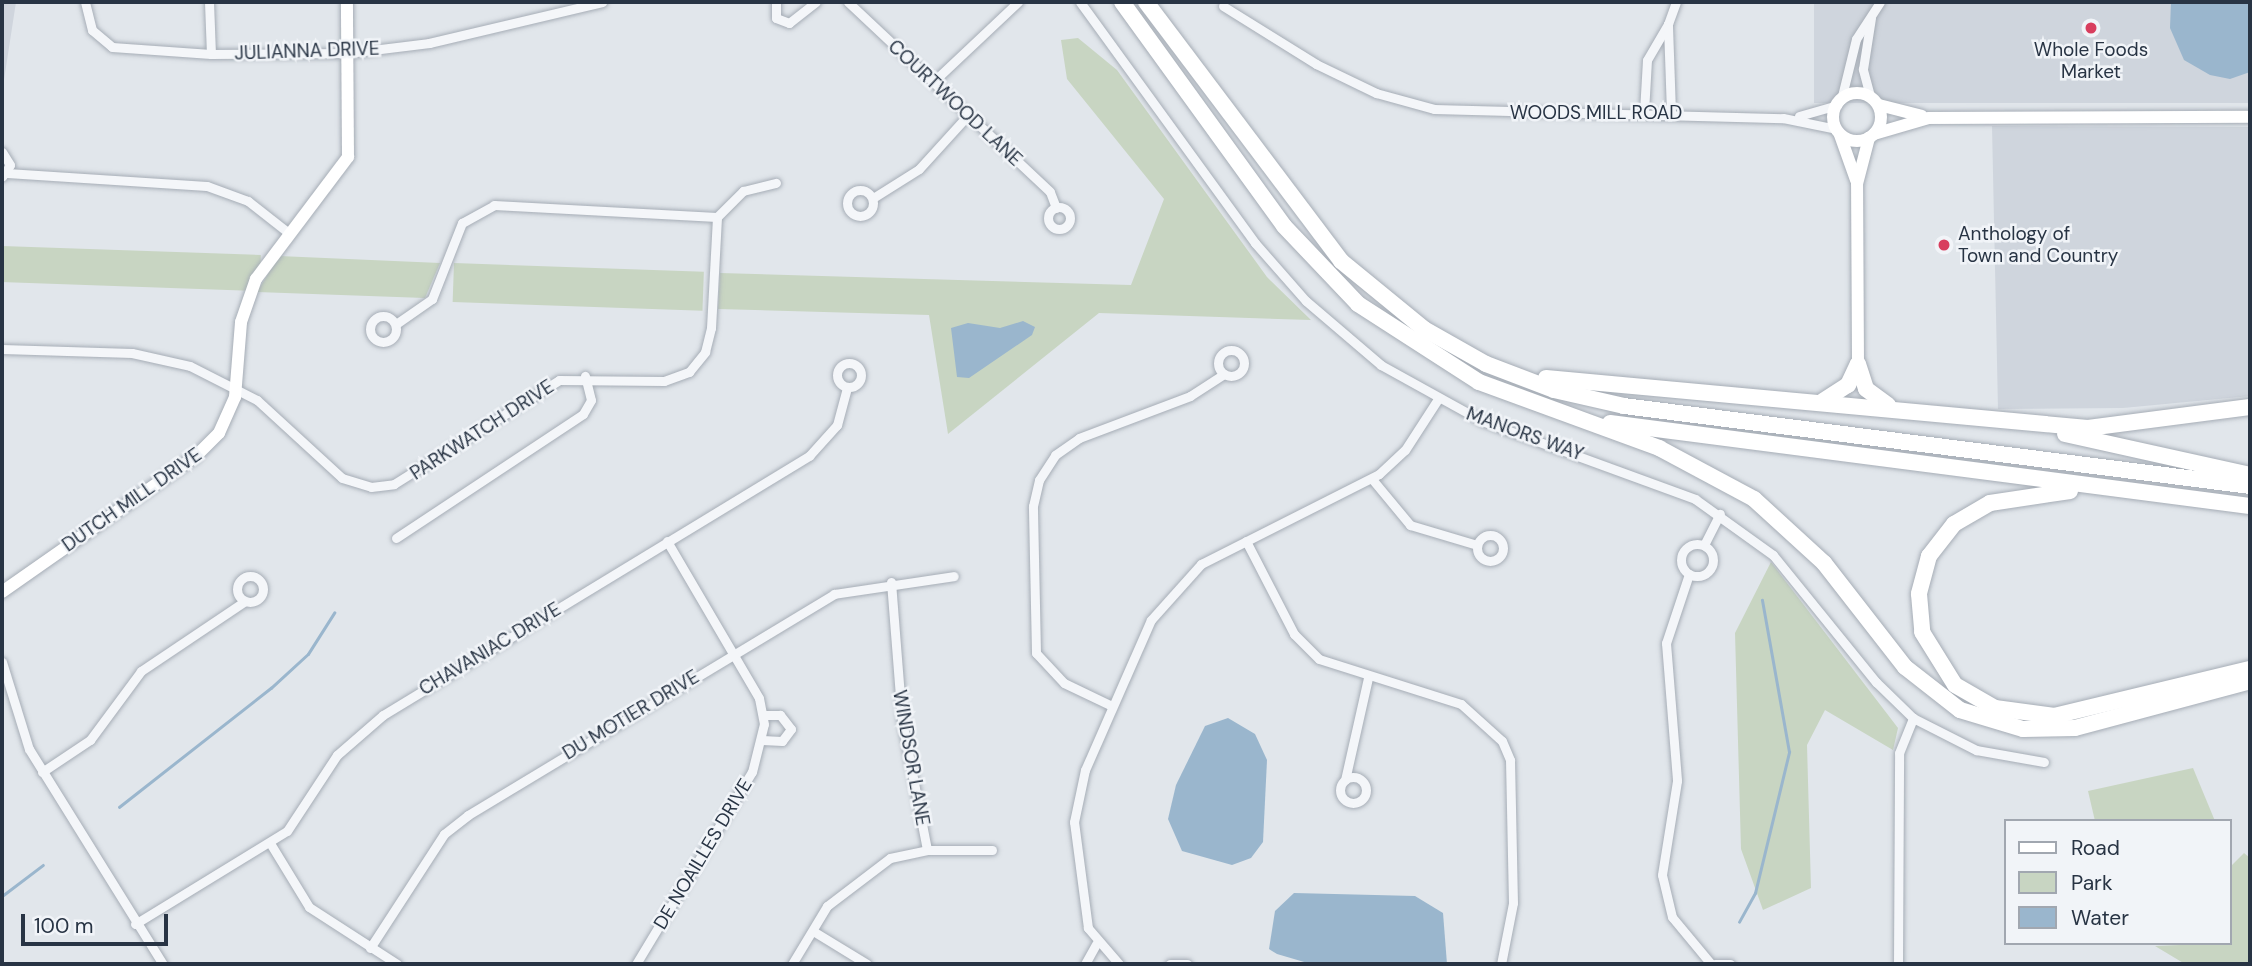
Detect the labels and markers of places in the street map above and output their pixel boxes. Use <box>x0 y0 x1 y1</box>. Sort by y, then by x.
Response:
marker: Whole Foods Market <box>2083 20 2099 36</box>
place label: Whole Foods Market <box>2034 39 2148 83</box>
place label: Anthology of Town and Country <box>1958 223 2118 267</box>
marker: Anthology of Town and Country <box>1936 237 1952 253</box>

